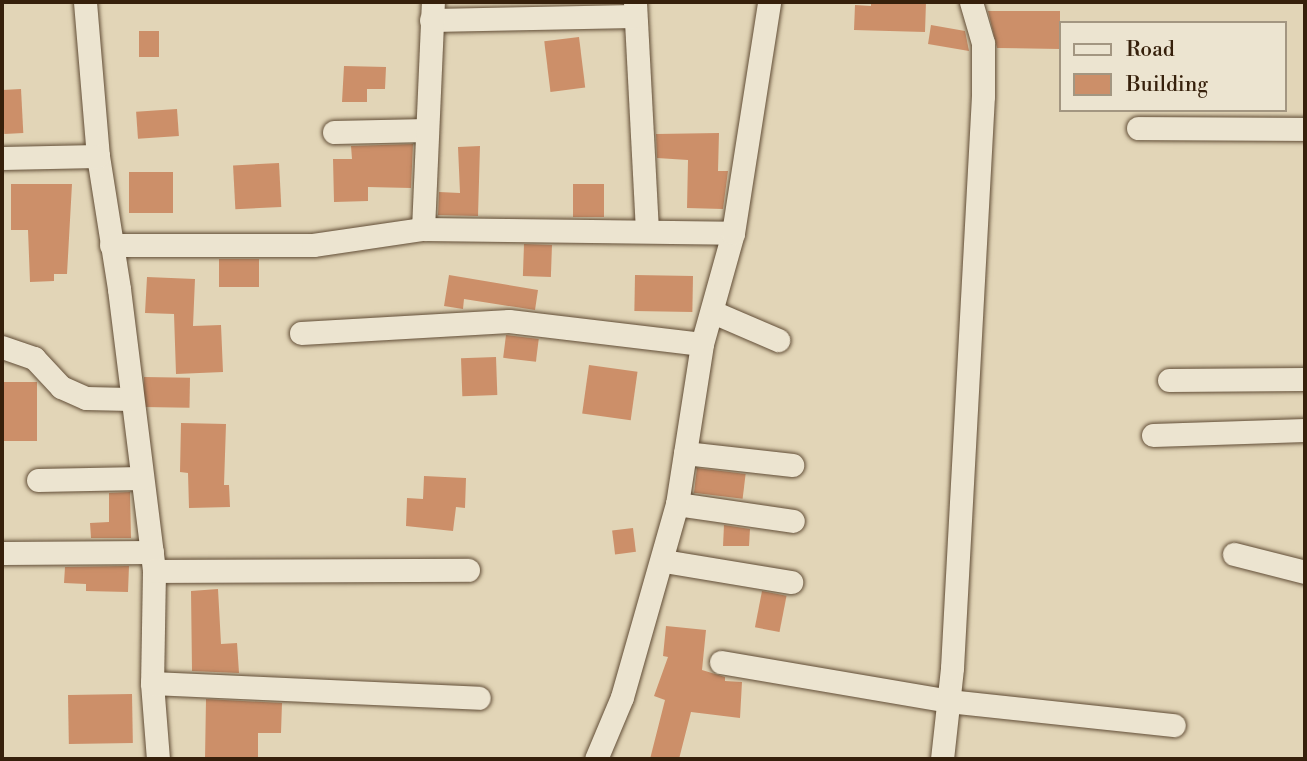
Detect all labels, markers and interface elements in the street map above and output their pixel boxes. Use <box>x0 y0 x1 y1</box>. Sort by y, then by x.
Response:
legend <box>1058 21 1286 112</box>
text: Road <box>1126 37 1175 63</box>
text: Building <box>1126 72 1208 98</box>

